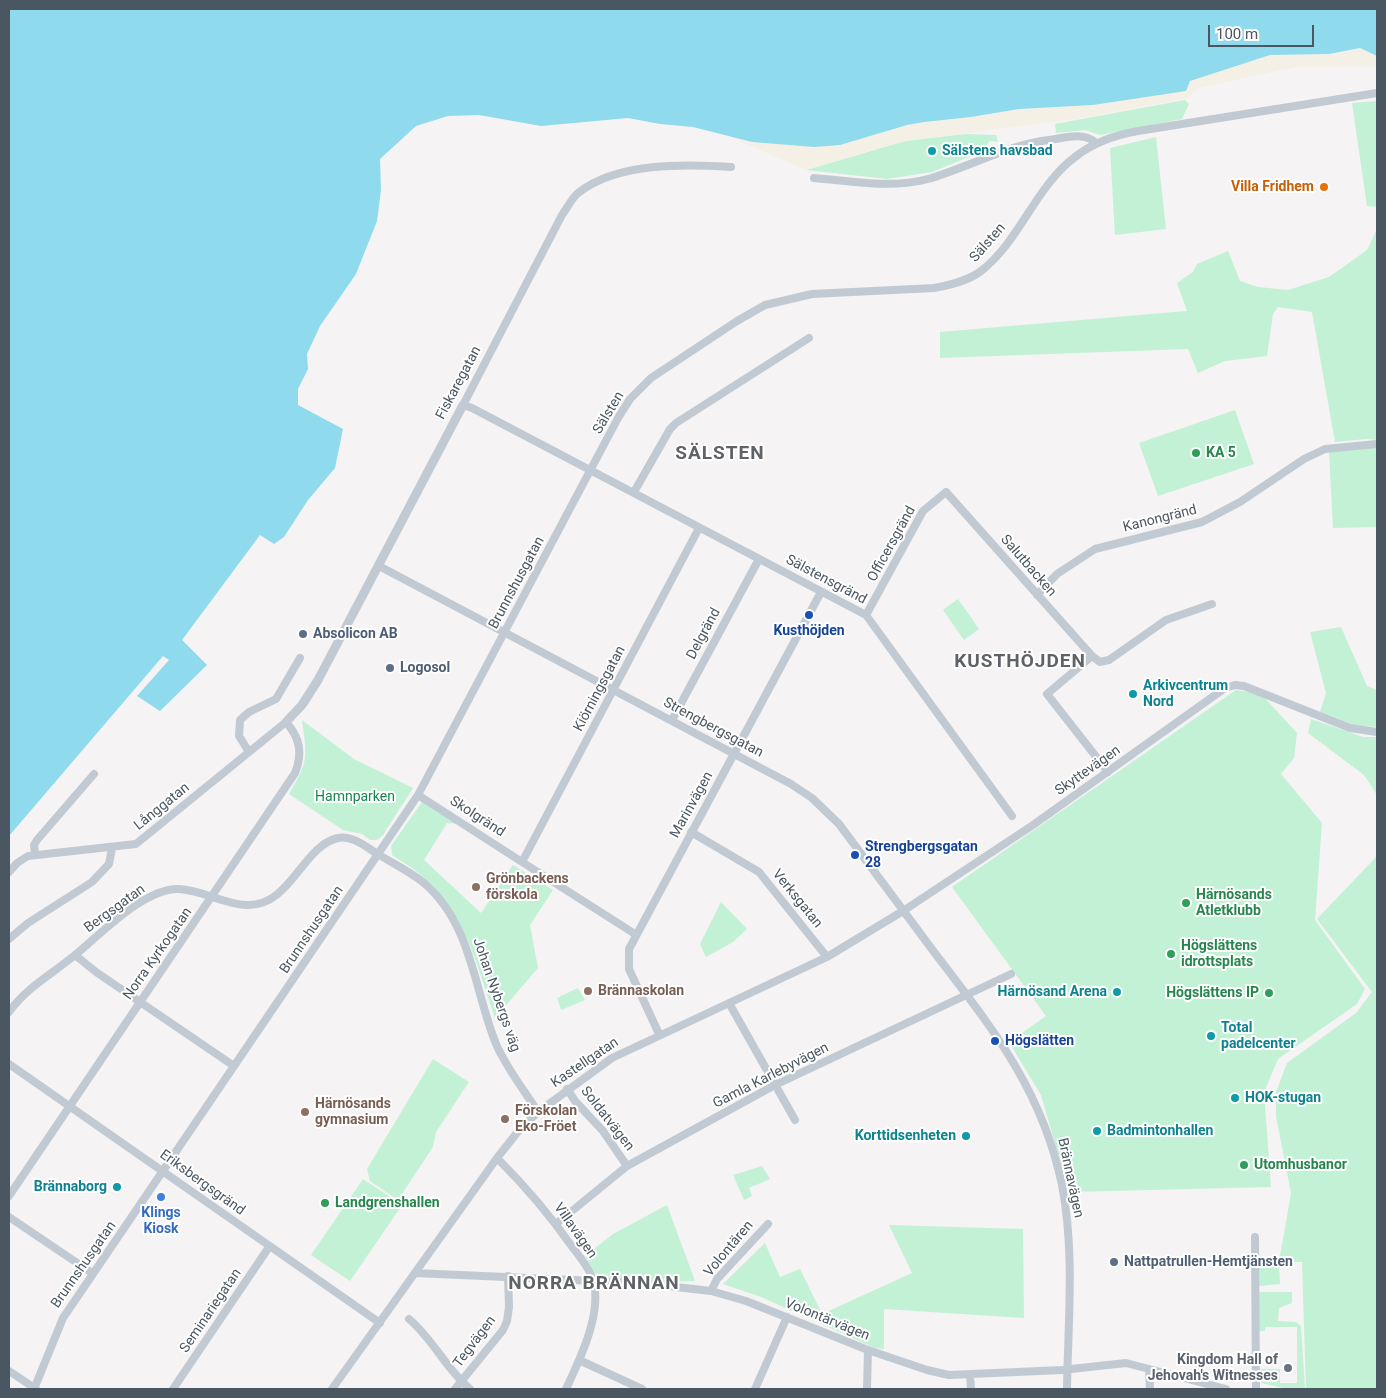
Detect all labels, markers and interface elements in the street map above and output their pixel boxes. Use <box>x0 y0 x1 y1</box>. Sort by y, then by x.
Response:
scale bar <box>1211 15 1317 47</box>
text: 100 m <box>1216 25 1258 43</box>
place label: Sälstens havsbad <box>942 143 1053 159</box>
marker: Sälstens havsbad <box>926 145 938 157</box>
place label: Villa Fridhem <box>1231 179 1314 195</box>
marker: Villa Fridhem <box>1318 181 1330 193</box>
street label: Sälsten <box>966 220 1010 266</box>
street label: Fiskaregatan <box>433 344 485 422</box>
street label: Sälsten <box>590 389 628 437</box>
district label: SÄLSTEN <box>674 443 766 465</box>
place label: KA 5 <box>1206 445 1236 461</box>
marker: KA 5 <box>1190 447 1202 459</box>
street label: Kanongränd <box>1121 502 1199 536</box>
street label: Officersgränd <box>864 503 920 585</box>
street label: Salutbacken <box>997 532 1059 600</box>
street label: Brunnshusgatan <box>486 534 548 632</box>
street label: Sälstensgränd <box>783 552 869 608</box>
street label: Delgränd <box>684 606 724 662</box>
marker: Kusthöjden <box>803 609 815 621</box>
place label: Kusthöjden <box>773 623 845 639</box>
place label: Absolicon AB <box>313 626 398 642</box>
marker: Absolicon AB <box>297 628 309 640</box>
street label: Kiörningsgatan <box>570 643 630 735</box>
district label: KUSTHÖJDEN <box>953 651 1087 673</box>
place label: Logosol <box>400 660 450 676</box>
marker: Logosol <box>384 662 396 674</box>
place label: Arkivcentrum Nord <box>1143 678 1228 710</box>
marker: Arkivcentrum Nord <box>1127 688 1139 700</box>
street label: Strengbergsgatan <box>660 695 766 761</box>
street label: Skyttevägen <box>1052 742 1124 800</box>
street label: Marinvägen <box>667 769 717 841</box>
street label: Långgatan <box>131 780 193 834</box>
park label: Hamnparken <box>315 789 395 805</box>
street label: Skolgränd <box>446 793 508 841</box>
place label: Strengbergsgatan 28 <box>865 839 978 872</box>
marker: Strengbergsgatan 28 <box>849 849 861 861</box>
street label: Verksgatan <box>768 866 826 932</box>
place label: Grönbackens förskola <box>486 871 569 904</box>
street label: Bergsgatan <box>81 881 149 937</box>
marker: Grönbackens förskola <box>470 881 482 893</box>
street label: Brunnshusgatan <box>277 883 347 977</box>
place label: Härnösands Atletklubb <box>1196 887 1272 920</box>
marker: Härnösands Atletklubb <box>1180 897 1192 909</box>
street label: Norra Kyrkogatan <box>120 905 196 1003</box>
street label: Johan Nybergs väg <box>469 936 523 1054</box>
place label: Högslättens idrottsplats <box>1181 938 1257 970</box>
marker: Högslättens idrottsplats <box>1165 948 1177 960</box>
place label: Brännaskolan <box>598 983 684 999</box>
place label: Härnösand Arena <box>998 984 1107 1000</box>
marker: Brännaskolan <box>582 985 594 997</box>
place label: Högslättens IP <box>1166 985 1259 1001</box>
marker: Härnösand Arena <box>1111 986 1123 998</box>
marker: Högslättens IP <box>1263 987 1275 999</box>
place label: Total padelcenter <box>1221 1020 1296 1052</box>
marker: Total padelcenter <box>1205 1030 1217 1042</box>
place label: Högslätten <box>1005 1033 1074 1049</box>
street label: Kastellgatan <box>548 1034 622 1092</box>
marker: Högslätten <box>989 1035 1001 1047</box>
street label: Gamla Karlebyvägen <box>710 1040 832 1112</box>
street label: Soldatvägen <box>577 1083 637 1155</box>
place label: HOK-stugan <box>1245 1090 1321 1106</box>
marker: HOK-stugan <box>1229 1092 1241 1104</box>
place label: Härnösands gymnasium <box>315 1096 391 1128</box>
place label: Förskolan Eko-Fröet <box>515 1103 577 1136</box>
marker: Härnösands gymnasium <box>299 1106 311 1118</box>
marker: Förskolan Eko-Fröet <box>499 1113 511 1125</box>
place label: Badmintonhallen <box>1107 1123 1213 1139</box>
marker: Badmintonhallen <box>1091 1125 1103 1137</box>
place label: Korttidsenheten <box>855 1128 956 1144</box>
marker: Korttidsenheten <box>960 1130 972 1142</box>
street label: Brännavägen <box>1053 1137 1087 1219</box>
street label: Eriksbergsgränd <box>156 1147 248 1219</box>
place label: Utomhusbanor <box>1254 1157 1347 1173</box>
marker: Utomhusbanor <box>1238 1159 1250 1171</box>
place label: Brännaborg <box>34 1179 107 1195</box>
marker: Brännaborg <box>111 1181 123 1193</box>
marker: Klings Kiosk <box>155 1191 167 1203</box>
place label: Landgrenshallen <box>335 1195 440 1211</box>
marker: Landgrenshallen <box>319 1197 331 1209</box>
street label: Villavägen <box>550 1200 600 1262</box>
place label: Klings Kiosk <box>141 1205 181 1238</box>
street label: Brunnshusgatan <box>48 1218 120 1312</box>
street label: Volontären <box>701 1218 757 1280</box>
place label: Nattpatrullen-Hemtjänsten <box>1124 1254 1293 1270</box>
marker: Nattpatrullen-Hemtjänsten <box>1108 1256 1120 1268</box>
street label: Seminariegatan <box>177 1266 245 1356</box>
district label: NORRA BRÄNNAN <box>507 1273 681 1295</box>
street label: Volontärvägen <box>782 1295 872 1345</box>
street label: Tegvägen <box>450 1313 500 1371</box>
place label: Kingdom Hall of Jehovah's Witnesses <box>1148 1352 1278 1384</box>
marker: Kingdom Hall of Jehovah's Witnesses <box>1282 1362 1294 1374</box>

